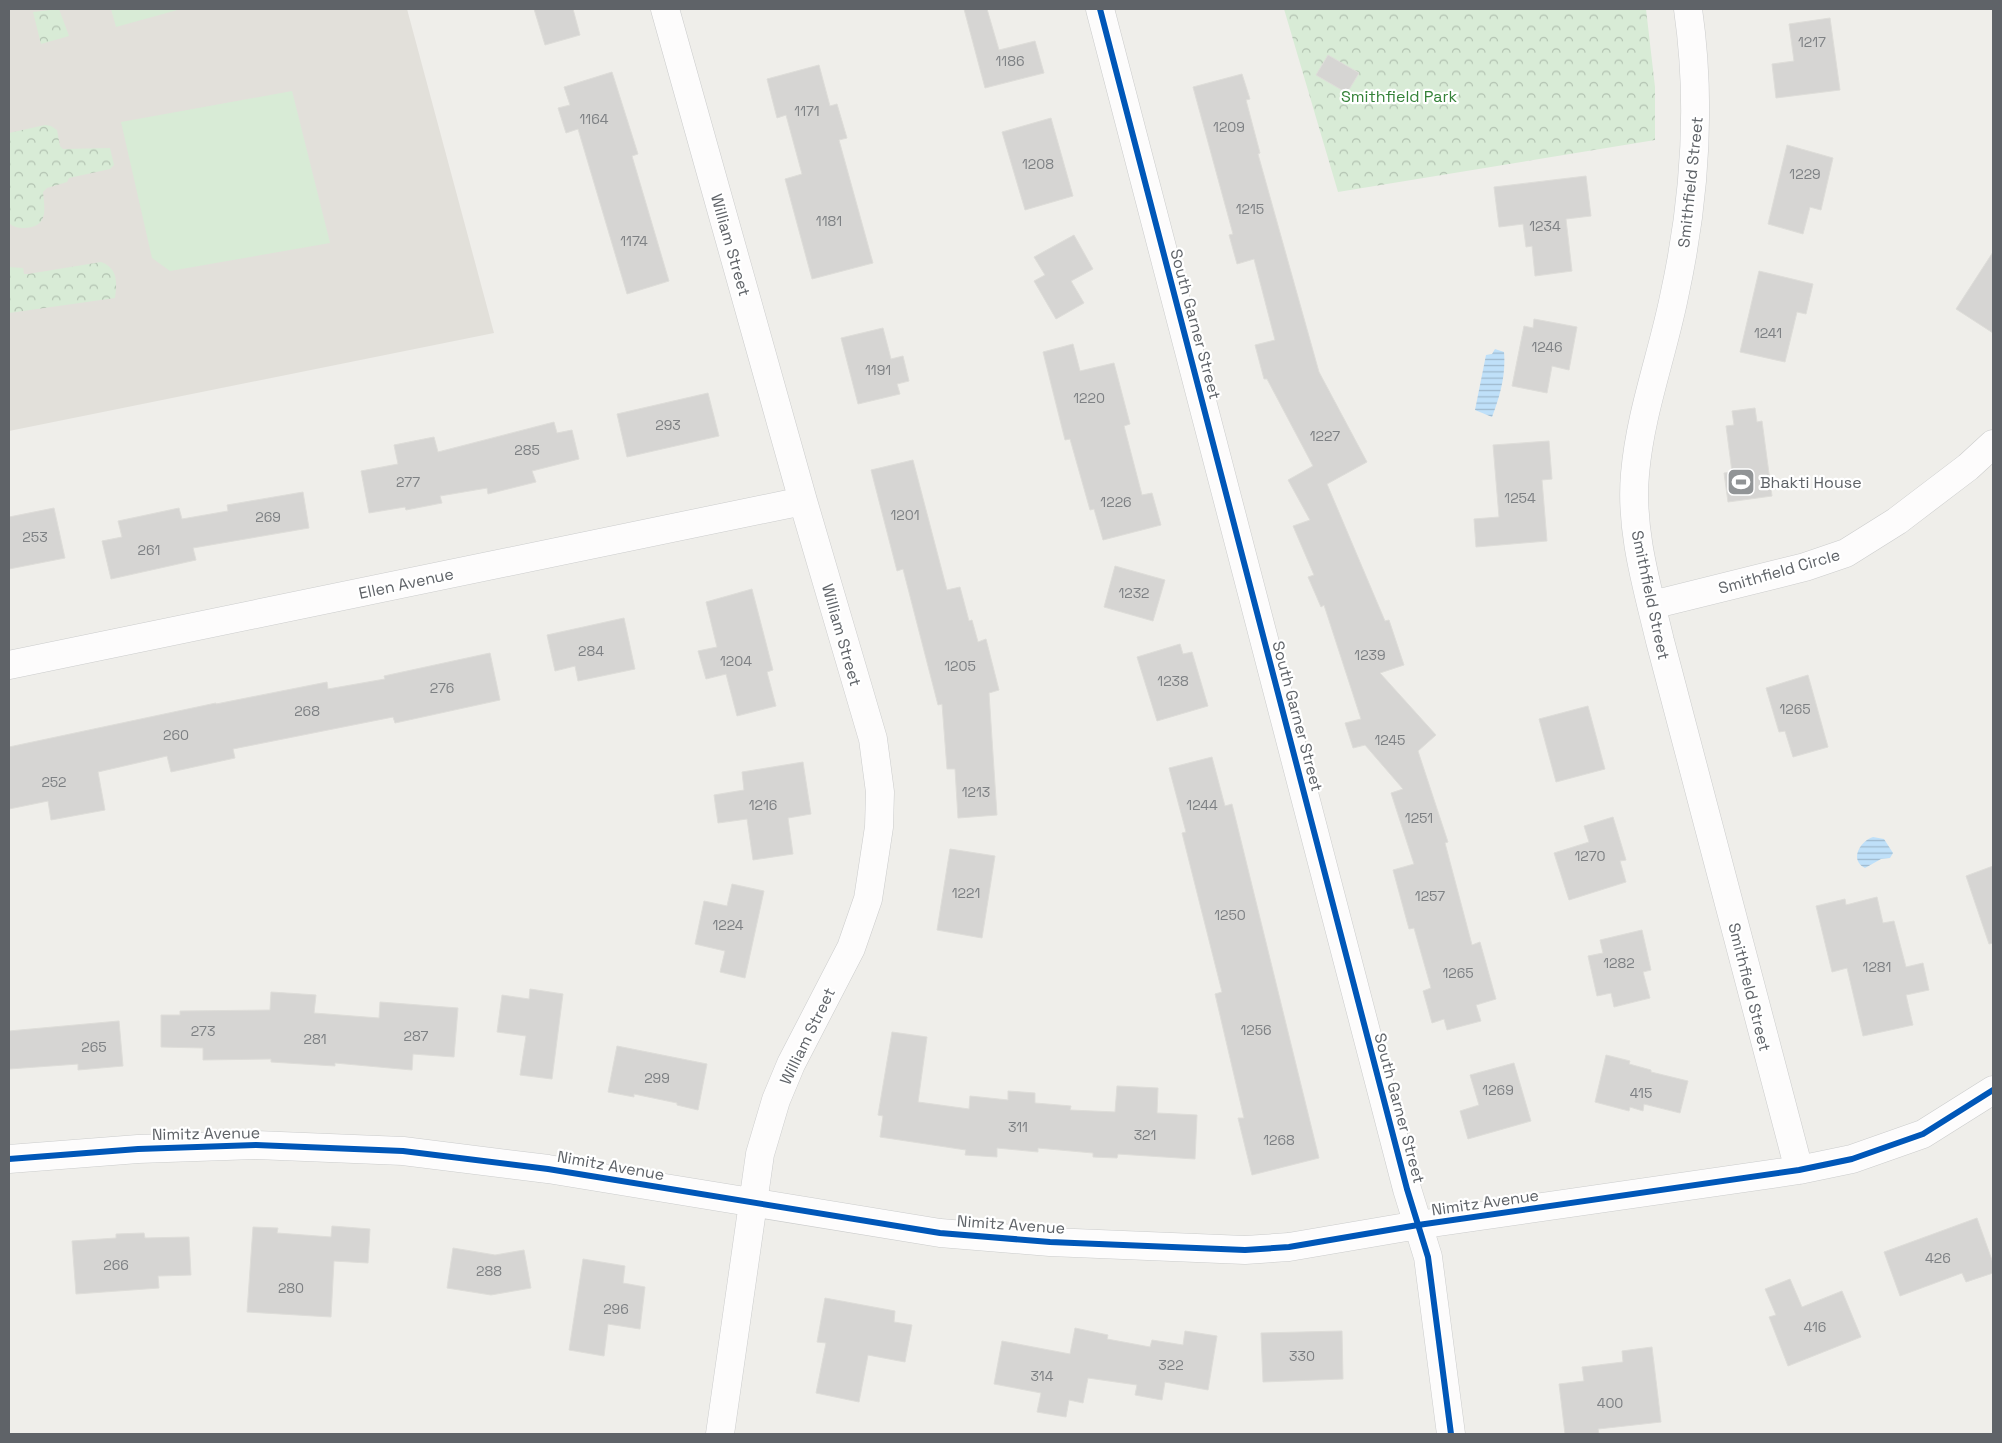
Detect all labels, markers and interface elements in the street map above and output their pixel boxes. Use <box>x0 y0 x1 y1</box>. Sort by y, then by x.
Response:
house number: 1217 <box>1798 33 1826 51</box>
house number: 1186 <box>996 52 1025 70</box>
park label: Smithfield Park <box>1341 86 1457 107</box>
house number: 1171 <box>794 102 820 120</box>
house number: 1164 <box>579 110 609 128</box>
street label: Smithfield Street <box>1673 115 1708 249</box>
house number: 1209 <box>1213 118 1245 136</box>
house number: 1208 <box>1022 155 1054 173</box>
house number: 1229 <box>1789 165 1821 183</box>
street label: William Street <box>706 191 755 299</box>
house number: 1215 <box>1236 200 1264 218</box>
house number: 1181 <box>816 212 842 230</box>
house number: 1234 <box>1529 217 1561 235</box>
house number: 1174 <box>620 232 648 250</box>
street label: South Garner Street <box>1165 247 1226 402</box>
house number: 1241 <box>1754 324 1782 342</box>
house number: 1246 <box>1531 338 1563 356</box>
house number: 1191 <box>865 361 891 379</box>
house number: 1220 <box>1073 389 1105 407</box>
house number: 293 <box>655 416 681 434</box>
house number: 1227 <box>1310 427 1340 445</box>
house number: 285 <box>514 441 540 459</box>
sports icon: Bhakti House <box>1726 467 1756 497</box>
place label: Bhakti House <box>1760 472 1862 493</box>
house number: 277 <box>396 473 420 491</box>
house number: 1254 <box>1504 489 1536 507</box>
house number: 1226 <box>1100 493 1132 511</box>
house number: 1201 <box>890 506 920 524</box>
house number: 269 <box>255 508 281 526</box>
house number: 253 <box>22 528 48 546</box>
street label: Smithfield Street <box>1627 528 1674 662</box>
house number: 261 <box>138 541 160 559</box>
street label: Smithfield Circle <box>1716 544 1842 599</box>
street label: Ellen Avenue <box>357 563 456 604</box>
street label: William Street <box>817 581 866 689</box>
house number: 1232 <box>1118 584 1150 602</box>
street label: South Garner Street <box>1267 639 1328 794</box>
house number: 284 <box>578 642 604 660</box>
house number: 1239 <box>1354 646 1386 664</box>
house number: 1204 <box>720 652 752 670</box>
house number: 1205 <box>944 657 976 675</box>
house number: 1238 <box>1157 672 1189 690</box>
house number: 276 <box>430 679 454 697</box>
house number: 1265 <box>1779 700 1811 718</box>
house number: 268 <box>294 702 320 720</box>
house number: 260 <box>163 726 189 744</box>
house number: 1245 <box>1374 731 1406 749</box>
house number: 252 <box>41 773 67 791</box>
house number: 1213 <box>962 783 990 801</box>
house number: 1216 <box>749 796 777 814</box>
house number: 1244 <box>1186 796 1218 814</box>
house number: 1251 <box>1405 809 1433 827</box>
house number: 1270 <box>1575 847 1605 865</box>
house number: 1221 <box>952 884 980 902</box>
house number: 1257 <box>1415 887 1445 905</box>
house number: 1250 <box>1214 906 1246 924</box>
house number: 1224 <box>712 916 744 934</box>
street label: Smithfield Street <box>1723 921 1776 1054</box>
house number: 1282 <box>1603 954 1635 972</box>
house number: 1281 <box>1863 958 1891 976</box>
house number: 1265 <box>1442 964 1474 982</box>
street label: William Street <box>775 984 840 1088</box>
house number: 1256 <box>1240 1021 1272 1039</box>
house number: 273 <box>191 1022 215 1040</box>
house number: 287 <box>404 1027 429 1045</box>
house number: 281 <box>303 1030 327 1048</box>
street label: South Garner Street <box>1369 1031 1430 1186</box>
house number: 265 <box>81 1038 107 1056</box>
house number: 299 <box>644 1069 670 1087</box>
house number: 1269 <box>1482 1081 1514 1099</box>
house number: 415 <box>1630 1084 1652 1102</box>
house number: 311 <box>1008 1118 1028 1136</box>
street label: Nimitz Avenue <box>152 1122 260 1145</box>
house number: 321 <box>1134 1126 1156 1144</box>
house number: 1268 <box>1263 1131 1295 1149</box>
street label: Nimitz Avenue <box>556 1146 666 1185</box>
street label: Nimitz Avenue <box>1430 1185 1540 1220</box>
street label: Nimitz Avenue <box>956 1210 1066 1239</box>
house number: 426 <box>1925 1249 1951 1267</box>
house number: 266 <box>103 1256 129 1274</box>
house number: 288 <box>476 1262 502 1280</box>
house number: 280 <box>278 1279 304 1297</box>
house number: 296 <box>603 1300 629 1318</box>
house number: 416 <box>1804 1318 1826 1336</box>
house number: 330 <box>1289 1347 1315 1365</box>
house number: 322 <box>1158 1356 1184 1374</box>
house number: 314 <box>1031 1367 1054 1385</box>
house number: 400 <box>1597 1394 1623 1412</box>

